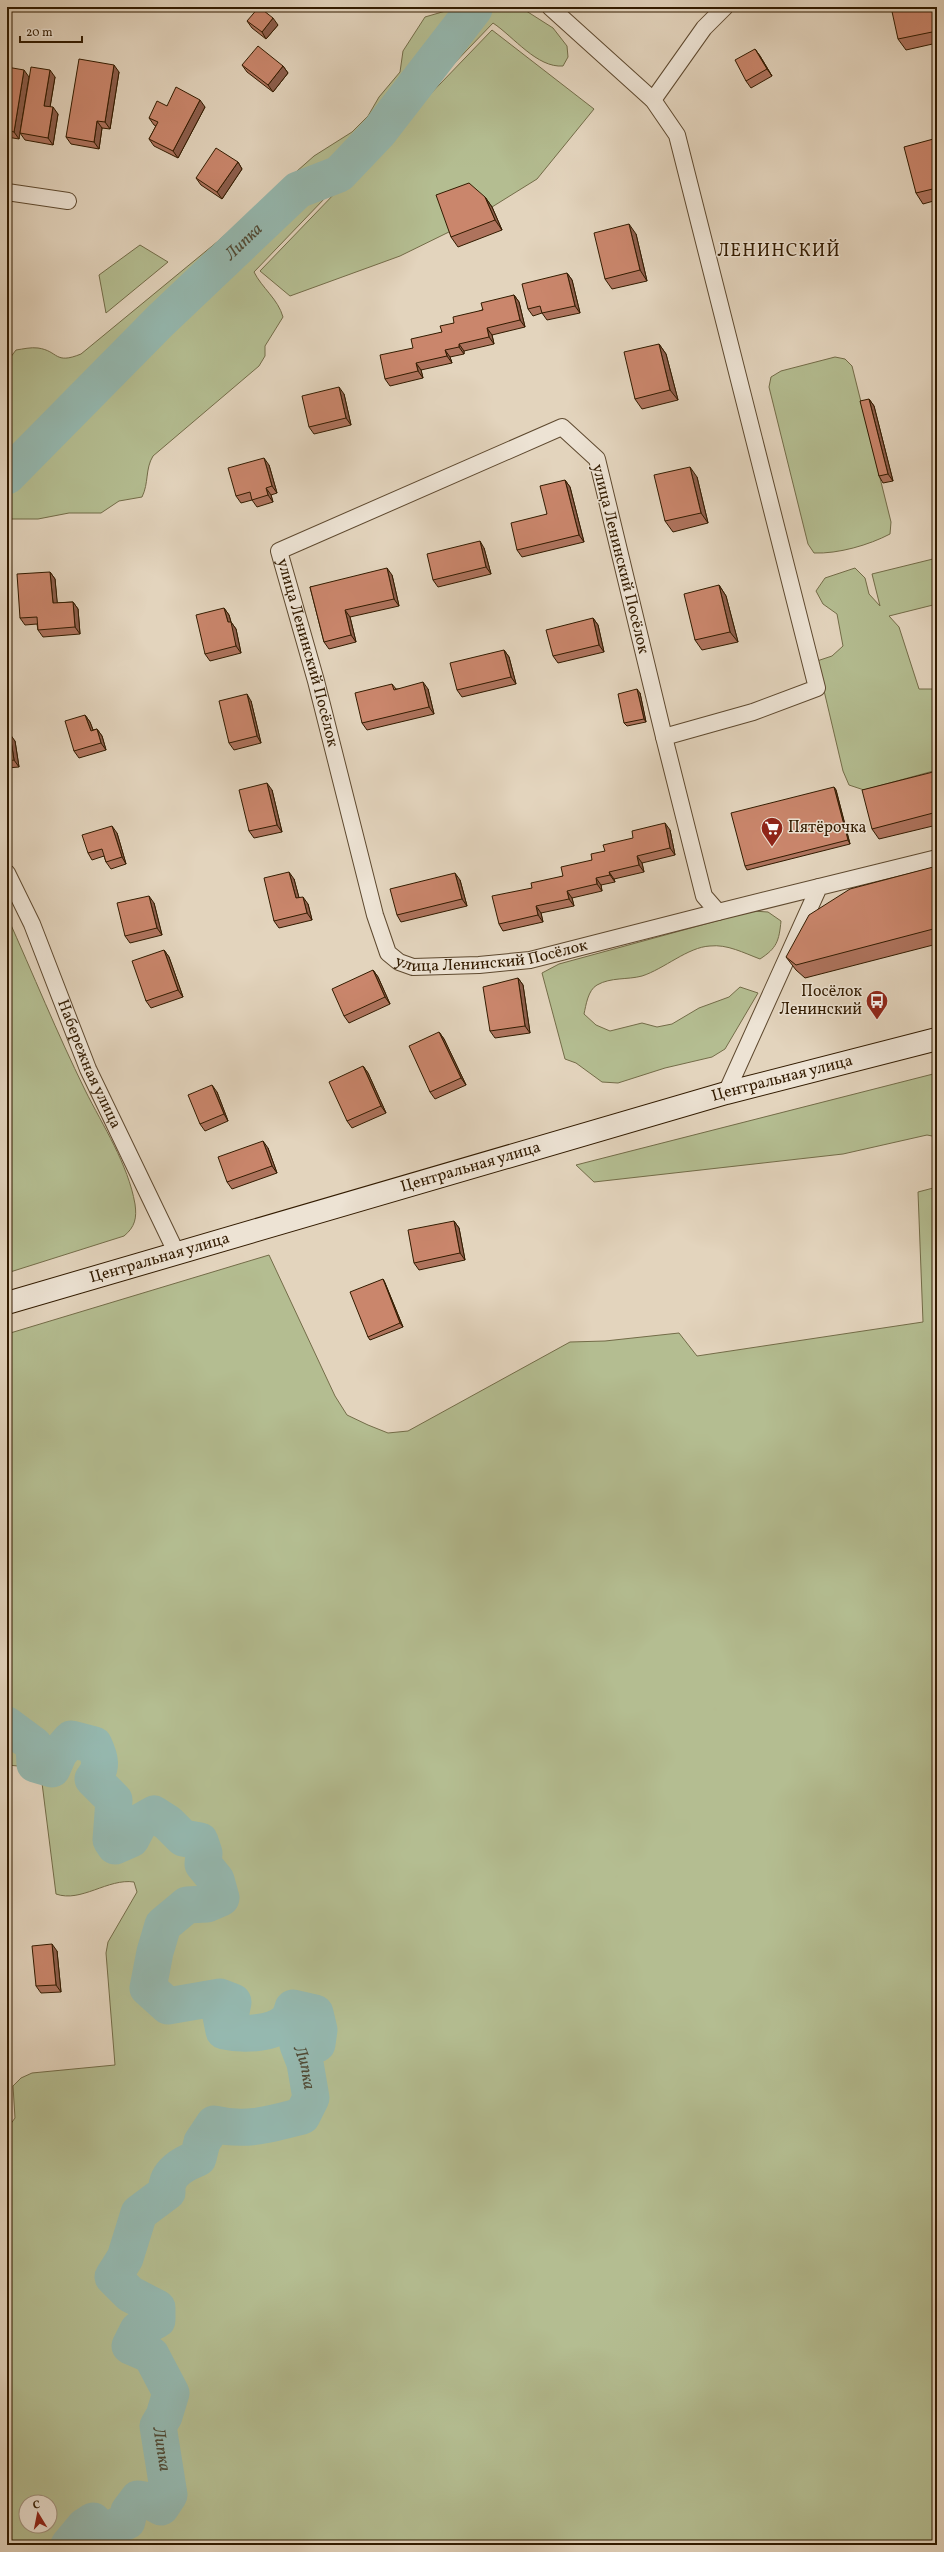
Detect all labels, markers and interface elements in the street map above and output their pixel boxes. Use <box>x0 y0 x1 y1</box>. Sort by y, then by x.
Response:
scale bar <box>20 18 82 44</box>
text: 20 m <box>26 25 53 41</box>
water label: Липка <box>219 218 268 266</box>
district label: ЛЕНИНСКИЙ <box>717 239 841 264</box>
street label: улица Ленинский Посёлок <box>586 462 654 657</box>
street label: улица Ленинский Посёлок <box>271 556 343 750</box>
supermarket icon: Пятёрочка <box>759 815 785 848</box>
place label: Пятёрочка <box>788 817 867 839</box>
street label: улица Ленинский Посёлок <box>392 935 590 978</box>
place label: Посёлок Ленинский <box>779 981 862 1021</box>
bus stop icon: Посёлок Ленинский <box>864 988 890 1021</box>
street label: Набережная улица <box>51 996 126 1133</box>
street label: Центральная улица <box>709 1050 855 1108</box>
street label: Центральная улица <box>398 1137 543 1198</box>
street label: Центральная улица <box>87 1228 232 1289</box>
water label: Липка <box>287 2041 321 2091</box>
water label: Липка <box>147 2424 177 2473</box>
north arrow <box>18 2494 58 2534</box>
text: С <box>32 2498 41 2514</box>

